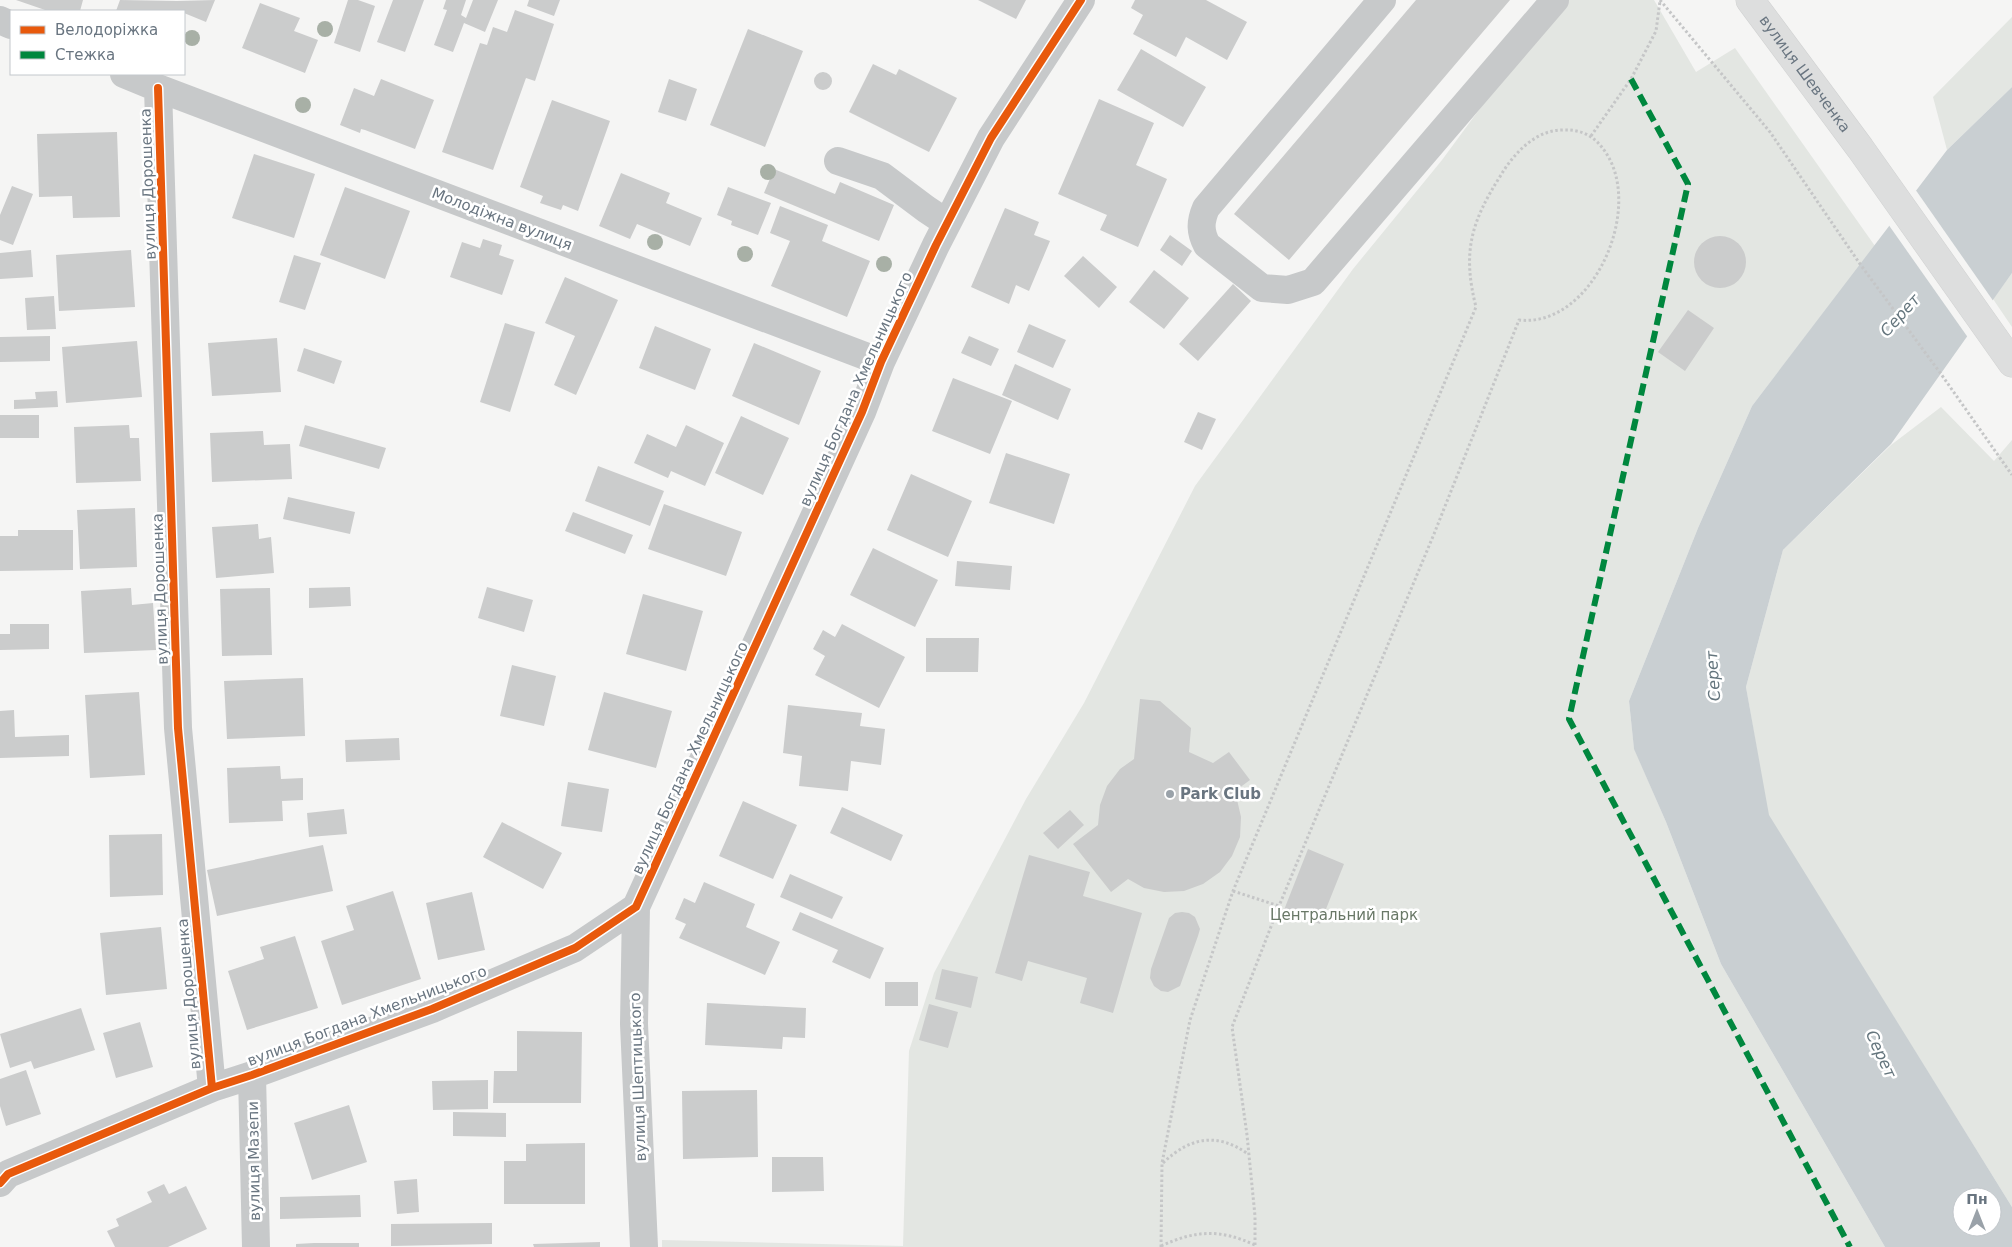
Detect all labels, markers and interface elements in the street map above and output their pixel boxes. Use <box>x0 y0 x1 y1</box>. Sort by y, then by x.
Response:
legend <box>10 10 185 75</box>
street label: вулиця Шевченка <box>1755 12 1854 136</box>
text: Велодоріжка <box>55 21 158 39</box>
text: Стежка <box>55 46 115 64</box>
street label: вулиця Дорошенка <box>136 108 160 260</box>
street label: Молодіжна вулиця <box>429 184 575 254</box>
street label: вулиця Богдана Хмельницького <box>796 269 916 509</box>
water label: Серет <box>1876 289 1924 340</box>
street label: вулиця Дорошенка <box>148 513 172 665</box>
street label: вулиця Богдана Хмельницького <box>628 639 752 877</box>
water label: Серет <box>1702 650 1724 702</box>
place label: Park Club <box>1180 785 1261 803</box>
marker: Park Club <box>1164 788 1176 800</box>
park label: Центральний парк <box>1270 906 1418 924</box>
street label: вулиця Дорошенка <box>173 918 205 1070</box>
street label: вулиця Богдана Хмельницького <box>245 962 489 1070</box>
street label: вулиця Шептицького <box>626 992 650 1162</box>
water label: Серет <box>1862 1027 1901 1081</box>
street label: вулиця Мазепи <box>244 1101 264 1221</box>
north arrow <box>1952 1187 2002 1237</box>
text: Пн <box>1966 1191 1988 1207</box>

